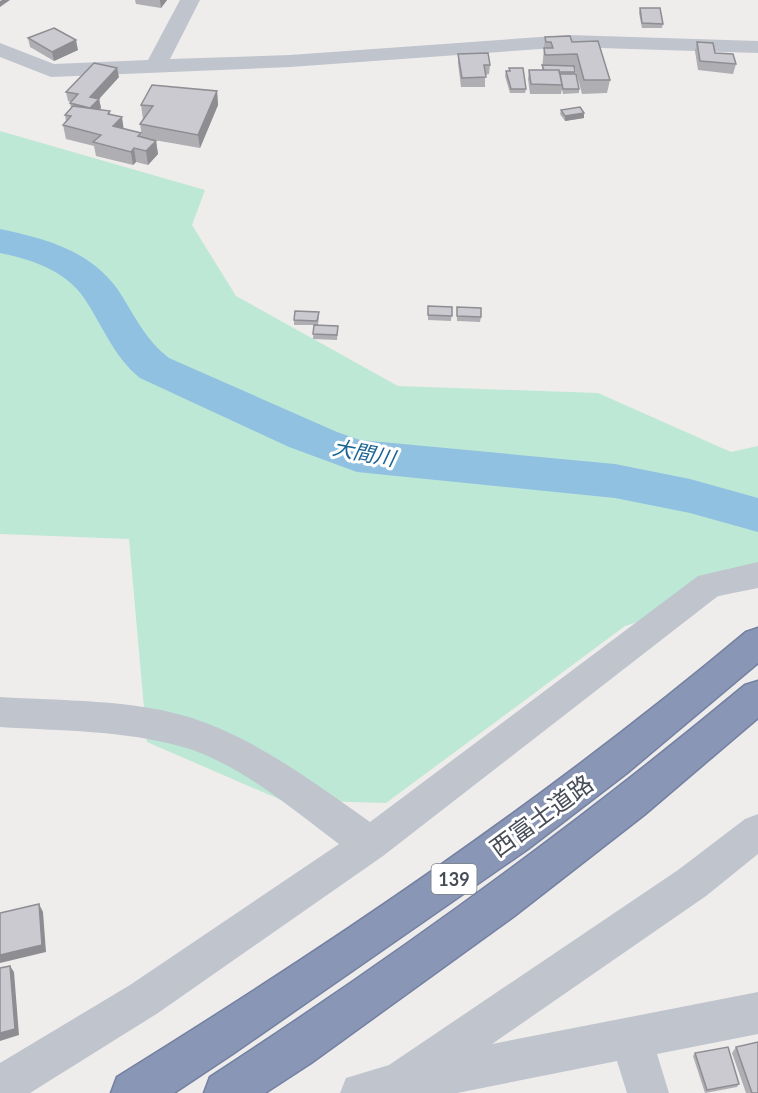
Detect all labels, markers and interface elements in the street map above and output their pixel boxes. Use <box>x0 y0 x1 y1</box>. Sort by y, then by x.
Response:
water label: 大間川 <box>331 434 399 471</box>
street label: 西富士道路 <box>484 768 598 862</box>
road number: 139 <box>432 864 476 894</box>

